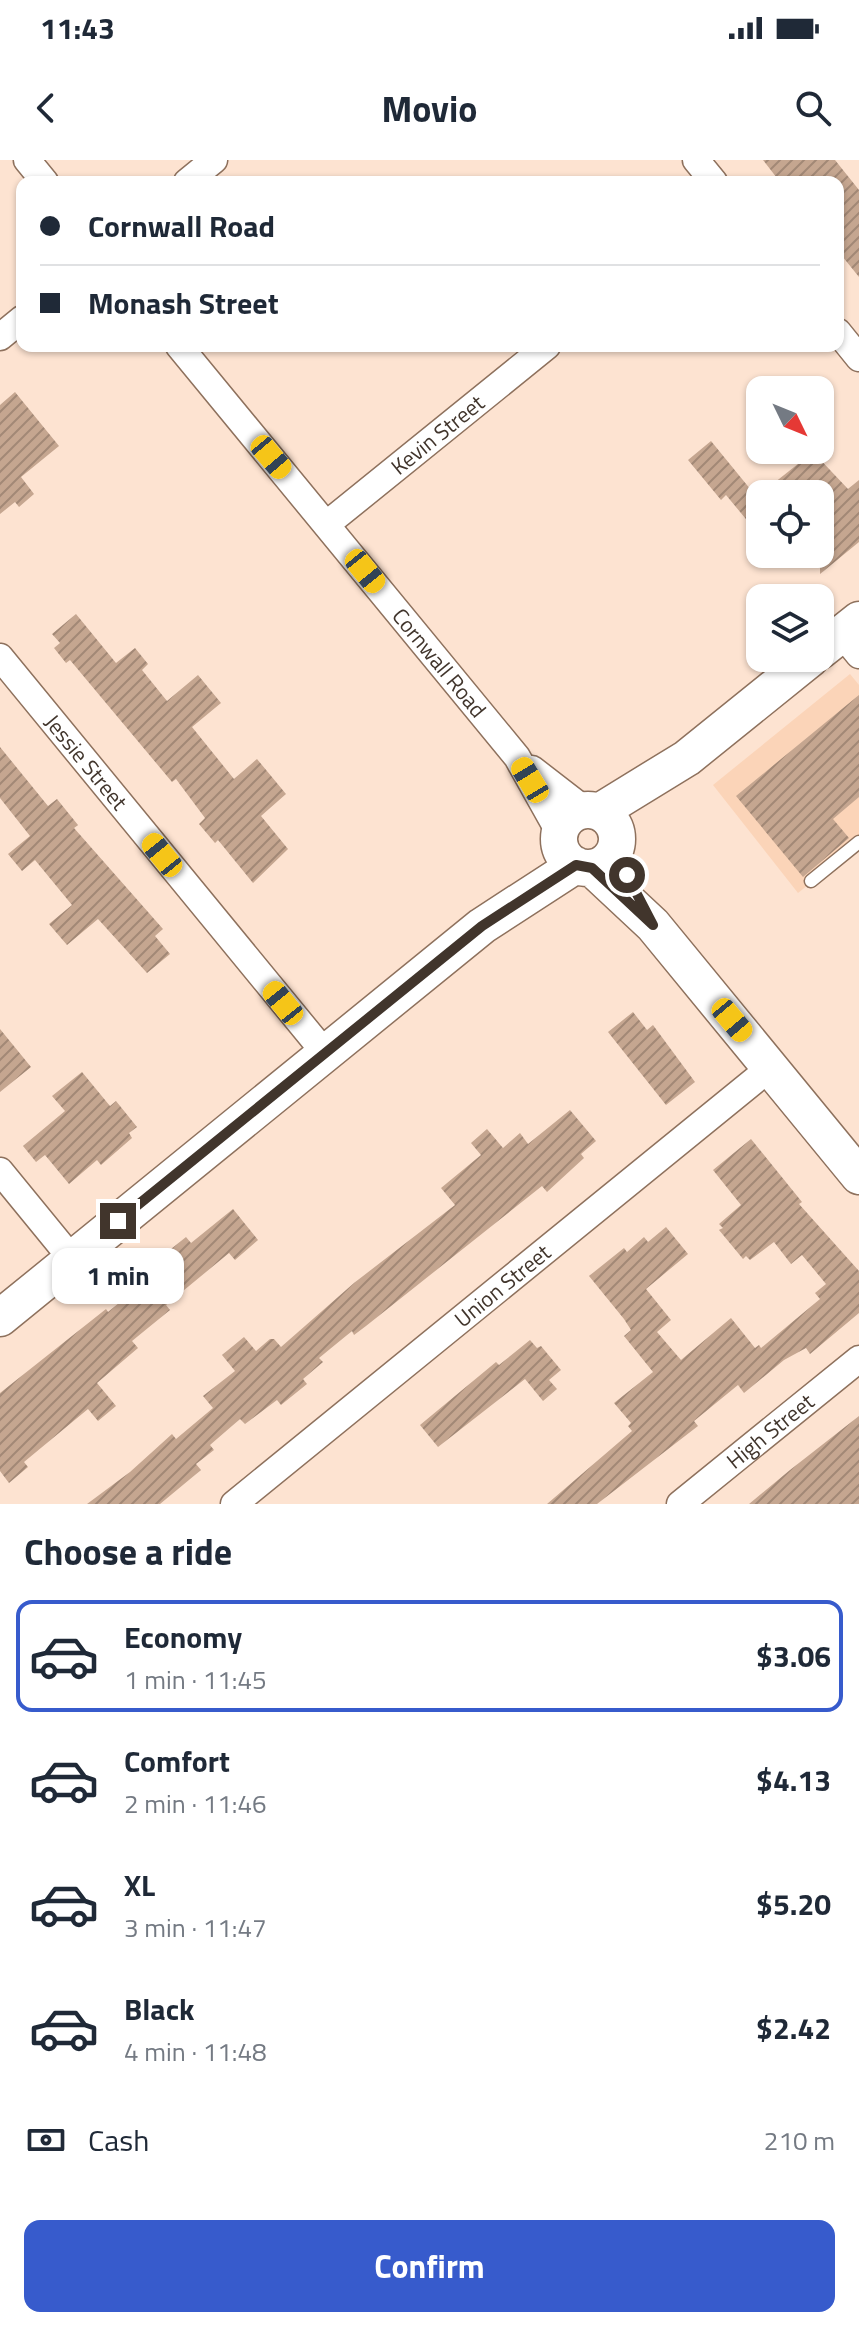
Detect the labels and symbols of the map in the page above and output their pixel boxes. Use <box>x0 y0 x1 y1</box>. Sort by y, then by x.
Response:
north arrow <box>746 376 834 464</box>
street label: Kevin Street <box>383 386 492 483</box>
car <box>246 431 296 483</box>
car <box>341 545 389 597</box>
street label: Cornwall Road <box>384 600 495 725</box>
street label: Jessie Street <box>37 707 136 818</box>
car <box>507 753 553 807</box>
car <box>138 829 186 881</box>
route start <box>609 857 645 893</box>
car <box>259 977 307 1029</box>
car <box>707 994 757 1046</box>
route end <box>100 1203 136 1239</box>
street label: Union Street <box>447 1236 558 1335</box>
callout: 1 min <box>52 1249 184 1305</box>
street label: High Street <box>719 1385 822 1477</box>

